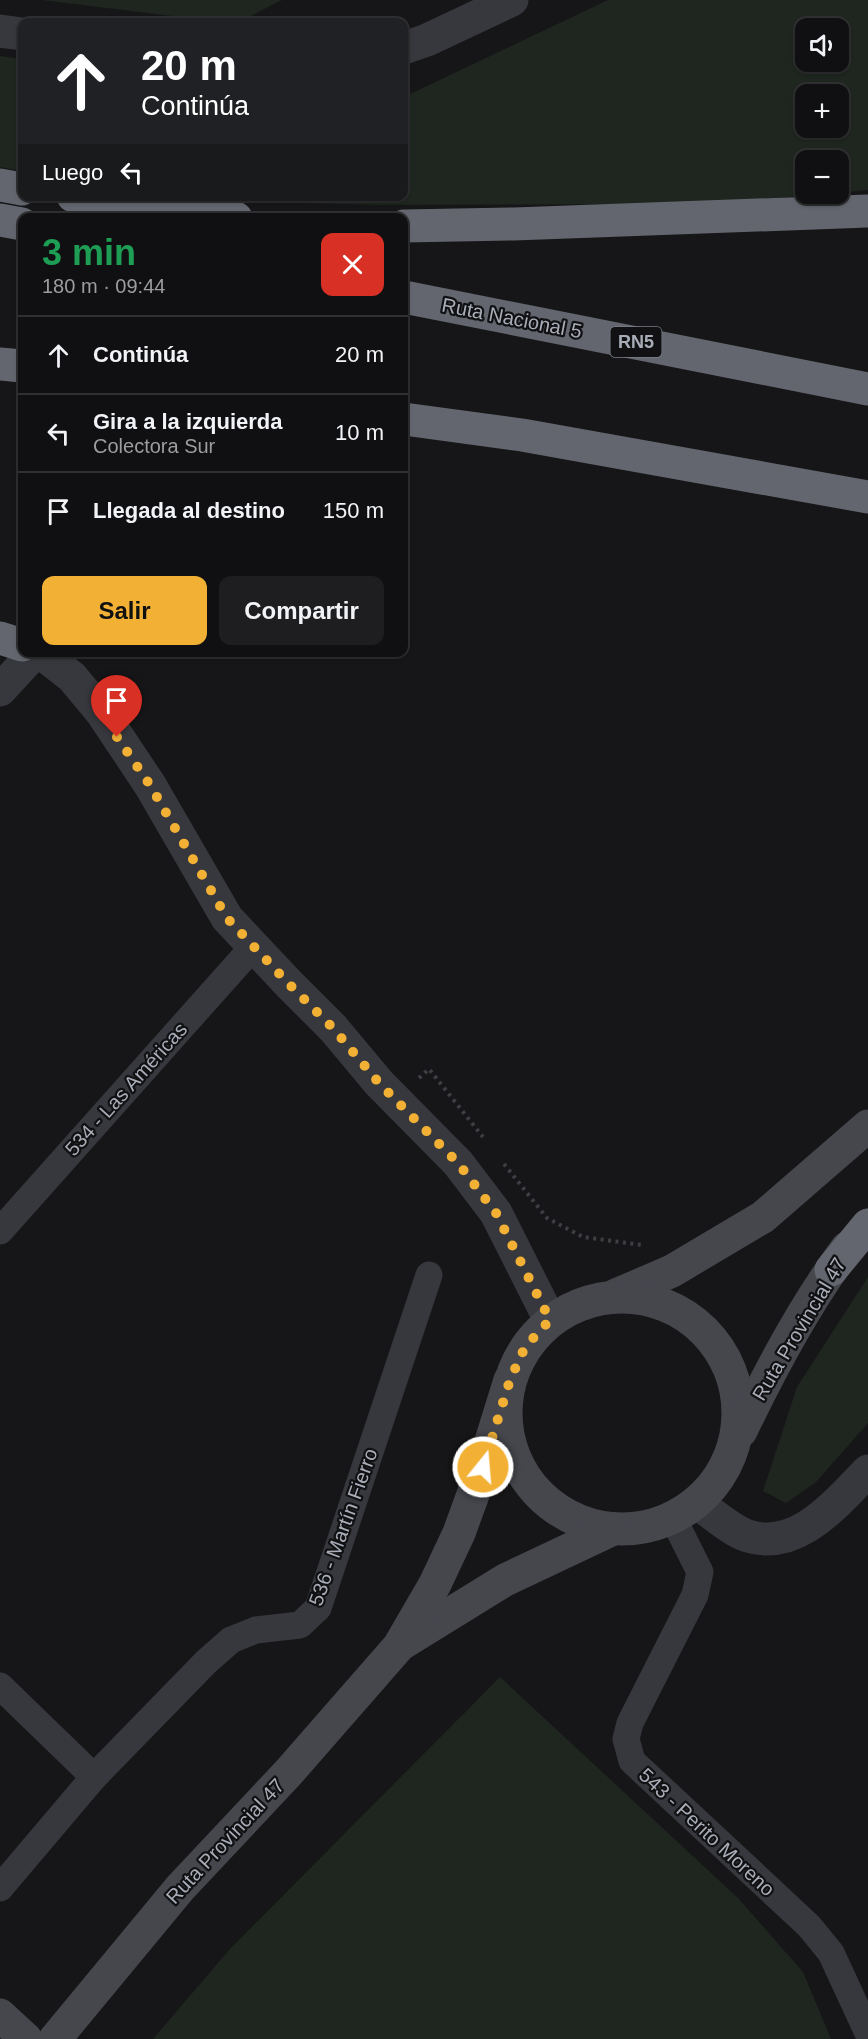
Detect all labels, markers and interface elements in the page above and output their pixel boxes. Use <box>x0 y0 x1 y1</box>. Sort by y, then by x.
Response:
map controls <box>795 18 849 204</box>
button: sound <box>795 18 849 72</box>
icon: ahead <box>42 42 120 120</box>
text: 20 m <box>141 42 237 89</box>
button: + <box>795 84 849 138</box>
text: Continúa <box>141 91 249 121</box>
button: − <box>795 150 849 204</box>
icon: left <box>115 156 148 189</box>
text: Luego <box>42 160 103 185</box>
text: 3 min <box>42 232 136 273</box>
button: close <box>321 233 384 296</box>
text: 180 m · 09:44 <box>42 275 165 297</box>
street label: Ruta Nacional 5 <box>440 294 584 342</box>
road number: RN5 <box>610 327 662 357</box>
icon: ahead <box>42 339 75 372</box>
text: Continúa <box>93 342 188 367</box>
text: 20 m <box>335 342 384 367</box>
text: Gira a la izquierda <box>93 409 283 434</box>
icon: left <box>42 417 75 450</box>
text: 10 m <box>335 420 384 445</box>
text: Colectora Sur <box>93 435 215 457</box>
icon: arrive <box>42 495 75 528</box>
text: Llegada al destino <box>93 498 285 523</box>
text: 150 m <box>323 498 384 523</box>
button: Salir <box>42 576 207 645</box>
button: Compartir <box>219 576 384 645</box>
pin <box>91 675 142 737</box>
icon: arrive <box>100 684 133 717</box>
street label: 534 - Las Américas <box>61 1018 191 1160</box>
street label: Ruta Provincial 47 <box>748 1254 850 1404</box>
position arrow <box>451 1435 515 1499</box>
street label: 536 - Martín Fierro <box>304 1445 382 1609</box>
street label: 543 - Perito Moreno <box>635 1764 779 1900</box>
street label: Ruta Provincial 47 <box>162 1774 288 1908</box>

